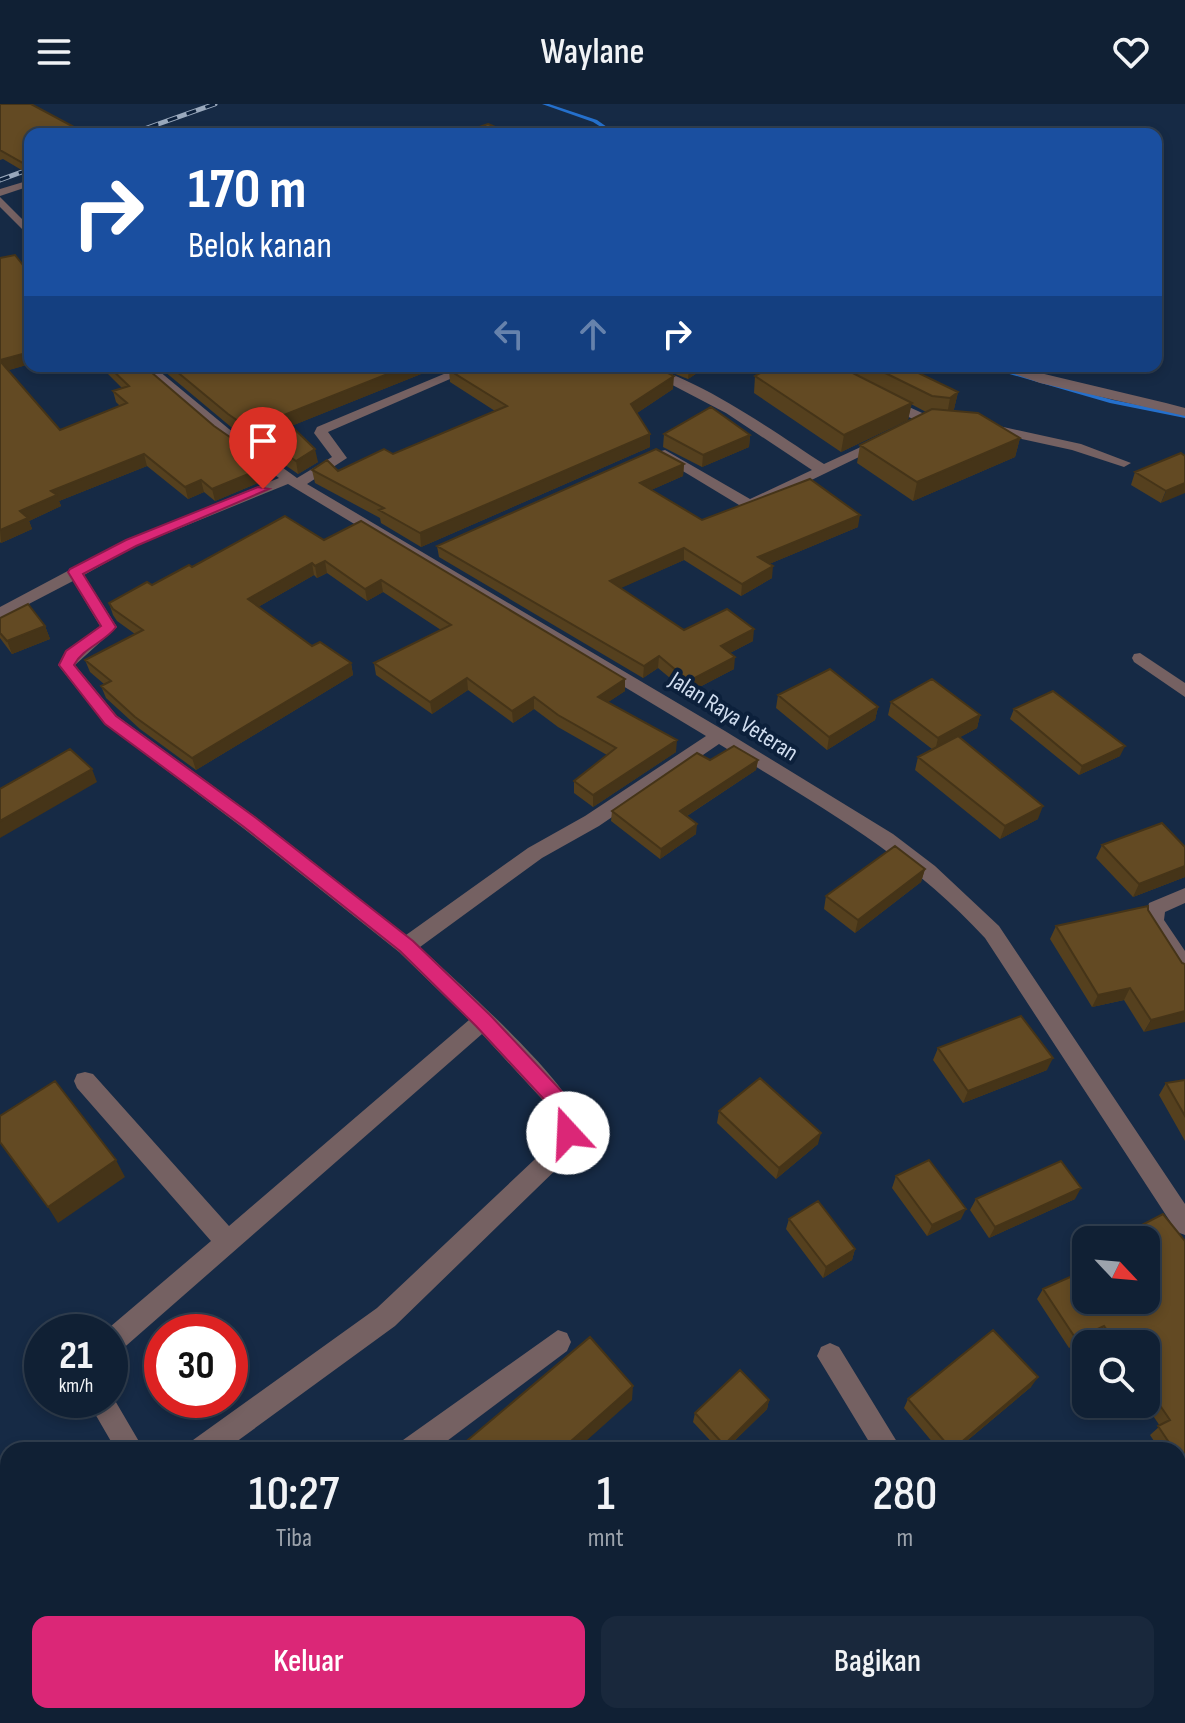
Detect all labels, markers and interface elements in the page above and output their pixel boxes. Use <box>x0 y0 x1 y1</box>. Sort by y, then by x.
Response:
icon: menu <box>32 30 76 74</box>
icon: heart <box>1109 30 1153 74</box>
text: Waylane <box>540 31 645 74</box>
text: 170 m <box>188 157 306 224</box>
icon: right <box>56 160 160 264</box>
text: Belok kanan <box>188 225 332 268</box>
icon: left <box>487 312 531 356</box>
icon: ahead <box>571 312 615 356</box>
icon: right <box>655 312 699 356</box>
pin <box>229 407 297 489</box>
icon: arrive <box>241 419 285 463</box>
street label: Jalan Raya Veteran <box>663 665 803 767</box>
position arrow <box>526 1091 610 1175</box>
north arrow <box>1072 1226 1160 1314</box>
map controls <box>1072 1226 1160 1418</box>
speed limit sign: 30 <box>144 1314 248 1418</box>
button: search <box>1072 1330 1160 1418</box>
text: 21 <box>59 1332 93 1380</box>
text: km/h <box>59 1374 93 1398</box>
text: 10:27 <box>249 1466 339 1523</box>
text: 1 <box>597 1466 615 1523</box>
text: 280 <box>873 1466 937 1523</box>
text: Tiba <box>276 1523 312 1554</box>
text: mnt <box>588 1523 624 1554</box>
text: m <box>897 1523 913 1554</box>
button: Keluar <box>32 1616 585 1708</box>
button: Bagikan <box>601 1616 1154 1708</box>

